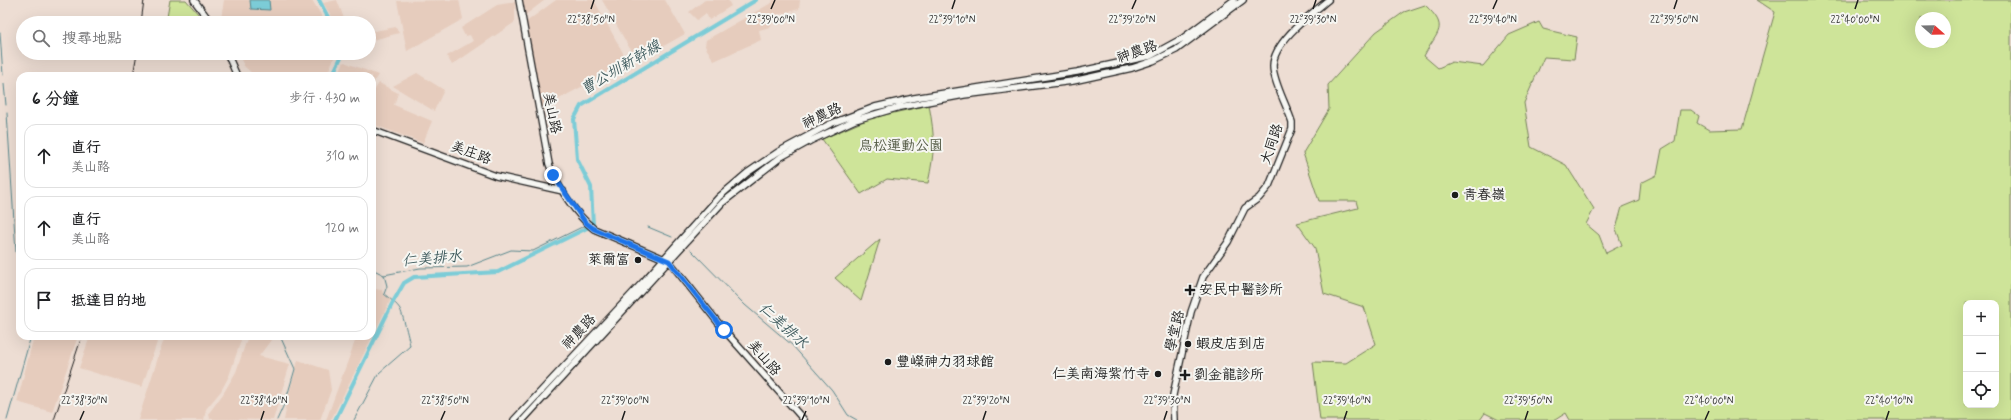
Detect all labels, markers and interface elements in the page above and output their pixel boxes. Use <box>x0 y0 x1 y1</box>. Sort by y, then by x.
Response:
north arrow <box>1915 12 1951 48</box>
text: 22°38'50"N <box>567 13 615 27</box>
text: 22°39'00"N <box>747 13 795 27</box>
text: 22°39'10"N <box>929 13 976 27</box>
text: 22°39'20"N <box>1108 13 1156 27</box>
text: 22°39'30"N <box>1290 13 1337 27</box>
text: 22°39'40"N <box>1469 13 1517 27</box>
text: 22°39'50"N <box>1650 13 1698 27</box>
text: 22°40'00"N <box>1831 13 1880 27</box>
search box <box>16 16 376 60</box>
icon: search <box>30 27 52 49</box>
text: 搜尋地點 <box>62 29 122 49</box>
water label: 曹公圳新幹線 <box>577 36 666 100</box>
street label: 神農路 <box>1114 37 1160 67</box>
text: 6 分鐘 <box>32 88 79 110</box>
text: 步行 · 430 m <box>289 90 360 107</box>
street label: 美山路 <box>539 91 565 135</box>
street label: 神農路 <box>799 99 845 133</box>
street label: 大同路 <box>1257 121 1287 167</box>
street label: 美庄路 <box>448 137 494 169</box>
park label: 鳥松運動公園 <box>859 137 943 155</box>
text: 直行 <box>71 138 101 158</box>
icon: ahead <box>33 145 55 167</box>
text: 310 m <box>326 148 359 165</box>
text: 美山路 <box>71 159 110 176</box>
route end <box>544 166 562 184</box>
place label: 青春嶺 <box>1463 186 1505 204</box>
marker: 青春嶺 <box>1450 190 1460 200</box>
text: 直行 <box>71 210 101 230</box>
icon: ahead <box>33 217 55 239</box>
text: 120 m <box>325 220 359 237</box>
text: 美山路 <box>71 231 110 248</box>
water label: 仁美排水 <box>401 246 464 272</box>
place label: 萊爾富 <box>588 251 630 269</box>
marker: 萊爾富 <box>633 255 643 265</box>
place label: 安民中醫診所 <box>1199 281 1283 299</box>
marker: 安民中醫診所 <box>1184 284 1196 296</box>
icon: arrive <box>33 289 55 311</box>
text: 抵達目的地 <box>71 291 146 311</box>
water label: 仁美排水 <box>754 298 813 354</box>
map controls <box>1963 300 1999 408</box>
button: + <box>1963 300 1999 336</box>
street label: 學堂路 <box>1162 309 1188 353</box>
street label: 神農路 <box>558 311 600 353</box>
route start <box>715 321 733 339</box>
place label: 蝦皮店到店 <box>1196 335 1266 353</box>
street label: 美山路 <box>743 336 785 380</box>
button: − <box>1963 336 1999 372</box>
marker: 蝦皮店到店 <box>1183 339 1193 349</box>
place label: 豐嶸神力羽球館 <box>896 353 994 371</box>
marker: 豐嶸神力羽球館 <box>883 357 893 367</box>
place label: 仁美南海紫竹寺 <box>1052 365 1150 383</box>
place label: 劉金龍診所 <box>1194 366 1264 384</box>
marker: 仁美南海紫竹寺 <box>1153 369 1163 379</box>
marker: 劉金龍診所 <box>1179 369 1191 381</box>
button: locate <box>1963 372 1999 408</box>
text: 22°38'30"N <box>61 394 107 408</box>
text: 22°38'40"N <box>240 394 288 408</box>
text: 22°38'50"N <box>421 394 469 408</box>
text: 22°39'00"N <box>601 394 649 408</box>
text: 22°39'10"N <box>783 394 830 408</box>
text: 22°39'20"N <box>962 394 1010 408</box>
text: 22°39'30"N <box>1144 394 1191 408</box>
text: 22°39'40"N <box>1323 394 1371 408</box>
text: 22°39'50"N <box>1504 394 1552 408</box>
text: 22°40'00"N <box>1685 394 1734 408</box>
text: 22°40'10"N <box>1865 394 1913 408</box>

